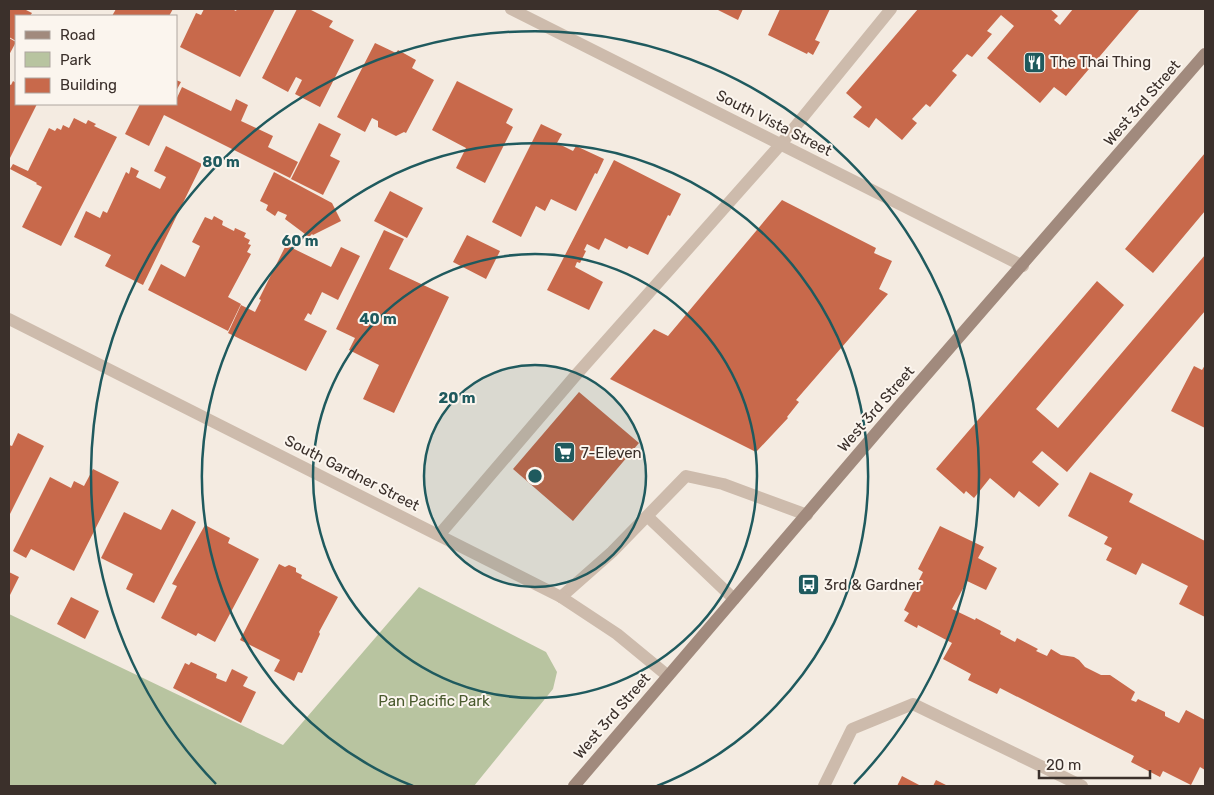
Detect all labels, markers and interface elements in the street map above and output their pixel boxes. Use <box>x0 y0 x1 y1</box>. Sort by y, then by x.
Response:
legend <box>15 15 178 105</box>
text: Road <box>60 26 96 44</box>
restaurant icon: The Thai Thing <box>1022 50 1046 74</box>
text: Park <box>60 51 91 69</box>
place label: The Thai Thing <box>1050 53 1151 71</box>
street label: West 3rd Street <box>1100 56 1184 150</box>
text: Building <box>60 76 117 94</box>
street label: South Vista Street <box>713 86 835 160</box>
text: 80 m <box>202 153 240 171</box>
text: 60 m <box>282 232 318 250</box>
text: 40 m <box>359 310 397 328</box>
street label: West 3rd Street <box>834 362 918 456</box>
text: 20 m <box>439 389 475 407</box>
street label: South Gardner Street <box>282 431 422 515</box>
supermarket icon: 7-Eleven <box>553 441 577 465</box>
place label: 7-Eleven <box>581 444 642 462</box>
centre of rings <box>526 467 544 485</box>
bus stop icon: 3rd & Gardner <box>796 573 820 597</box>
place label: 3rd & Gardner <box>824 576 922 594</box>
street label: West 3rd Street <box>570 669 654 763</box>
park label: Pan Pacific Park <box>378 692 490 710</box>
scale bar <box>1039 748 1150 780</box>
text: 20 m <box>1046 756 1081 774</box>

